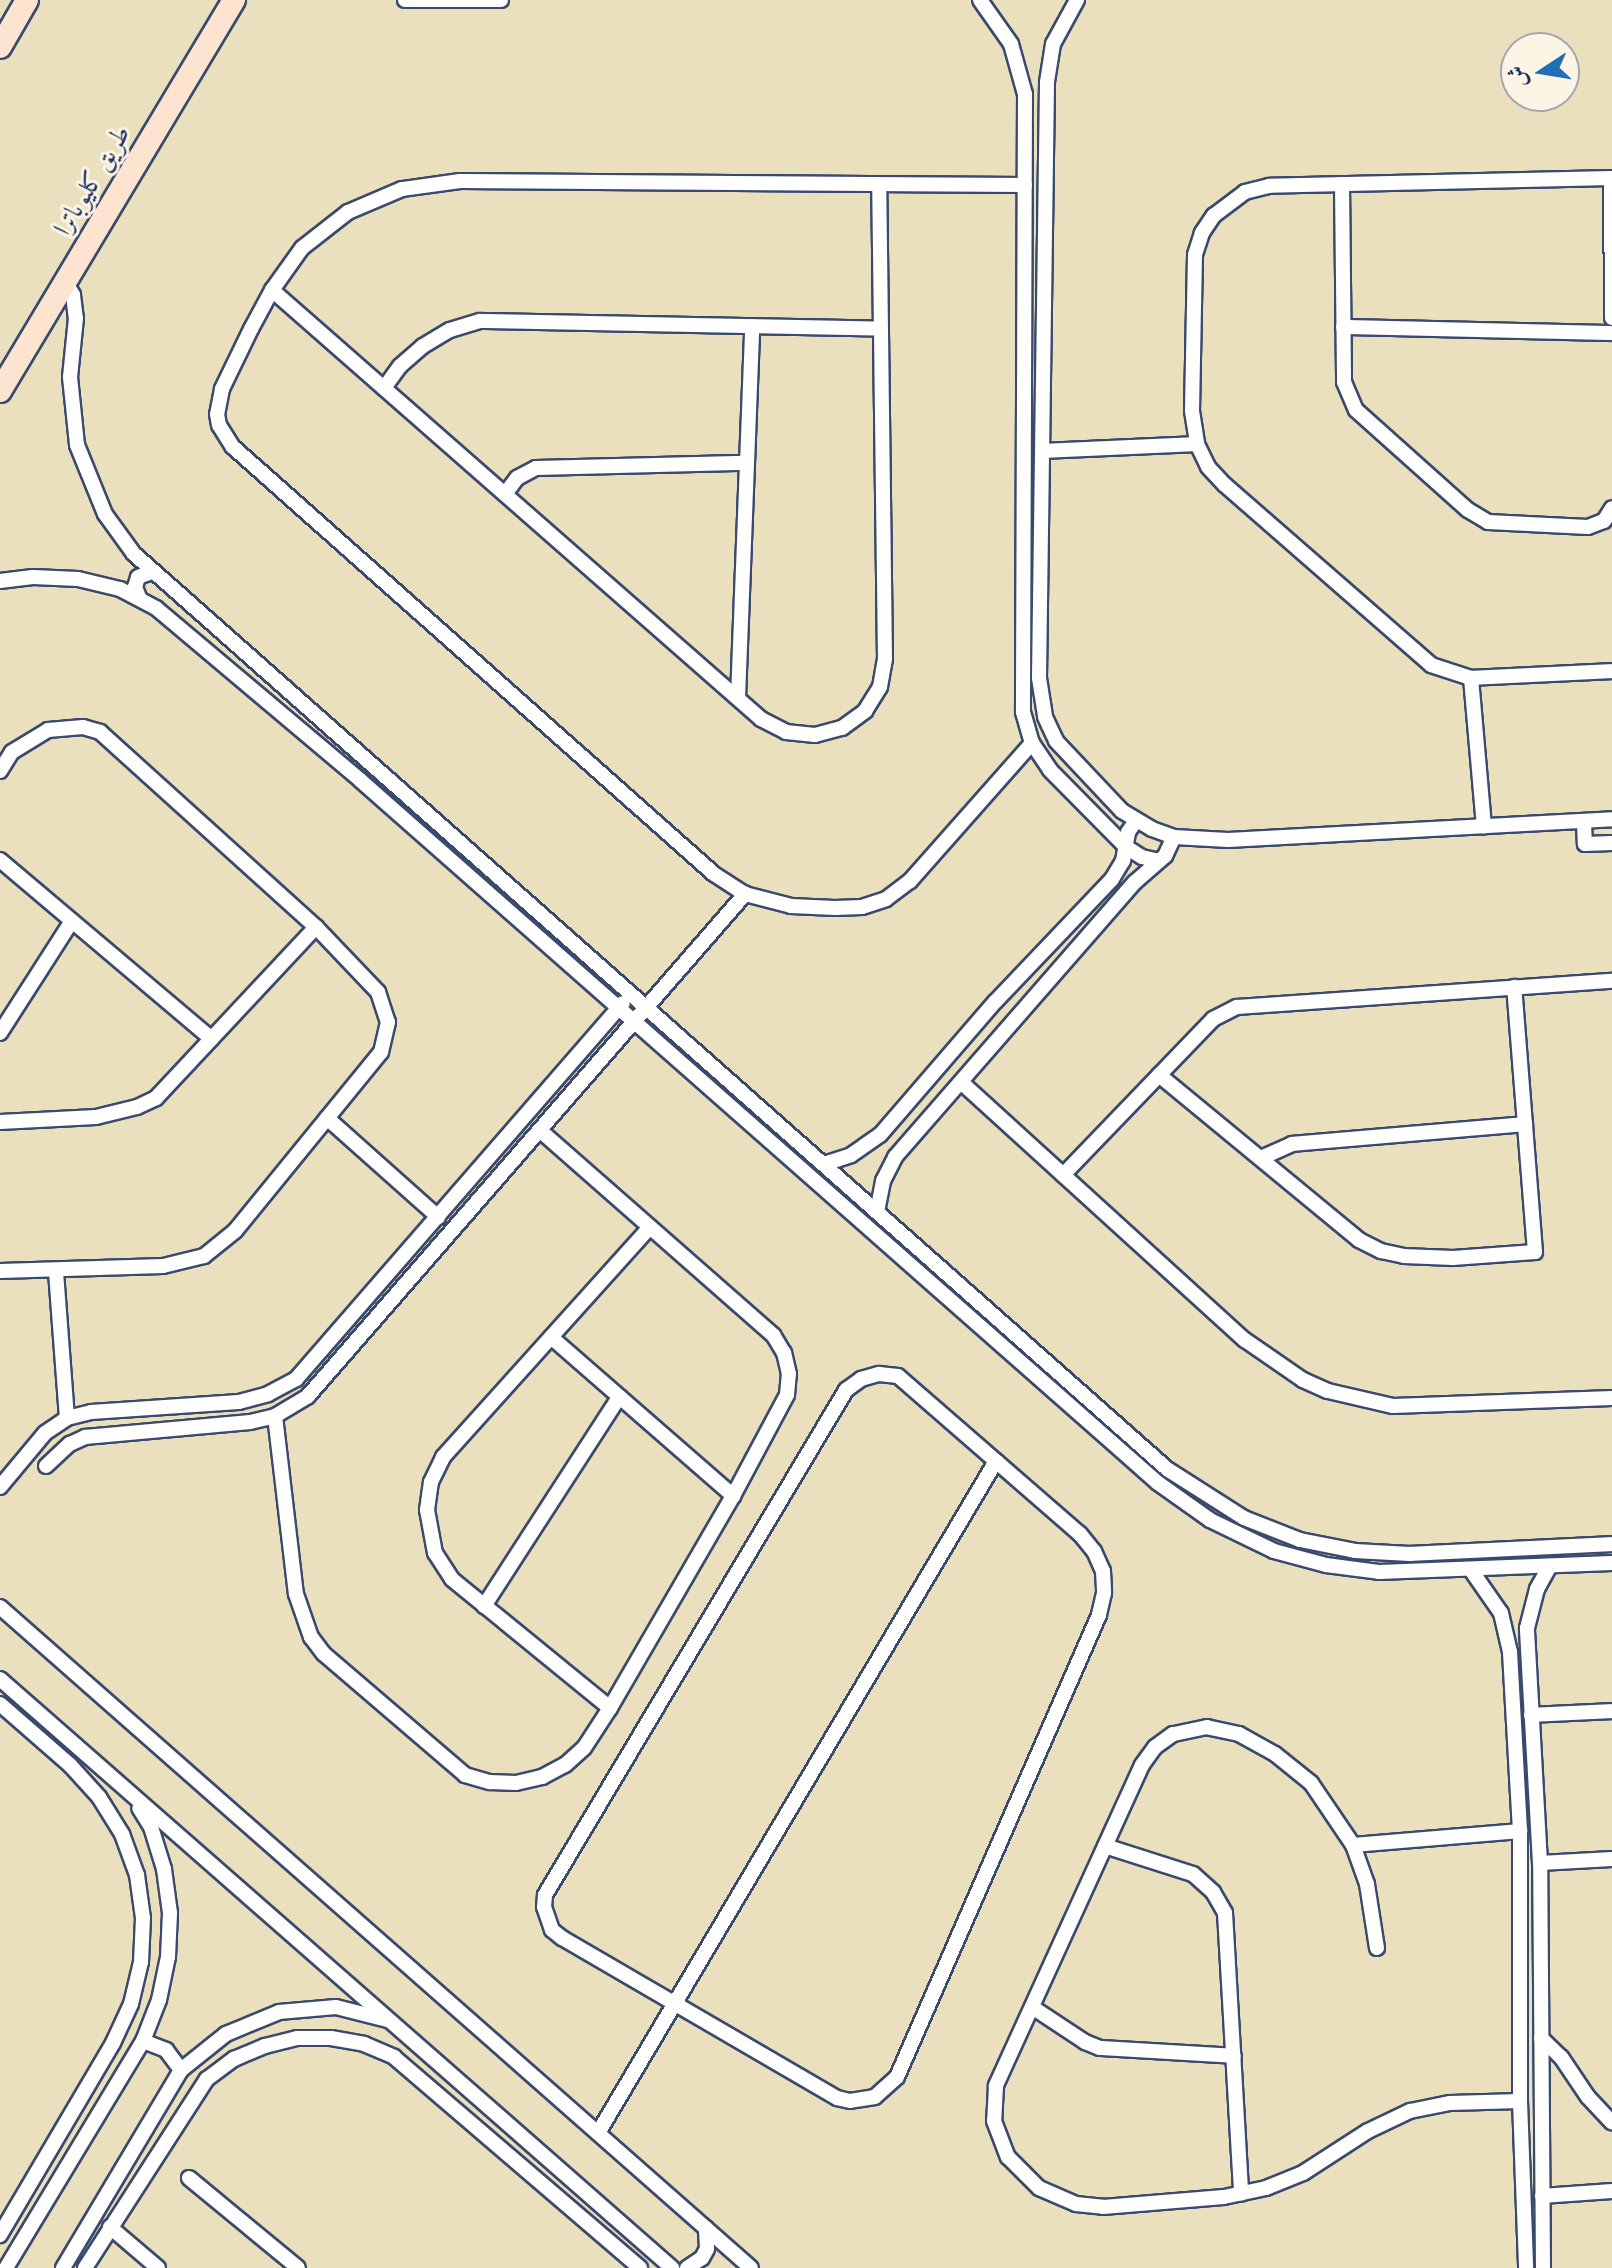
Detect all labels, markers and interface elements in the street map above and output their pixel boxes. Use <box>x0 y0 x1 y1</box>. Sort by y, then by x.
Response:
north arrow <box>1500 32 1580 112</box>
text: ش <box>1503 63 1533 90</box>
street label: طريق كليوباترا <box>48 120 138 242</box>

